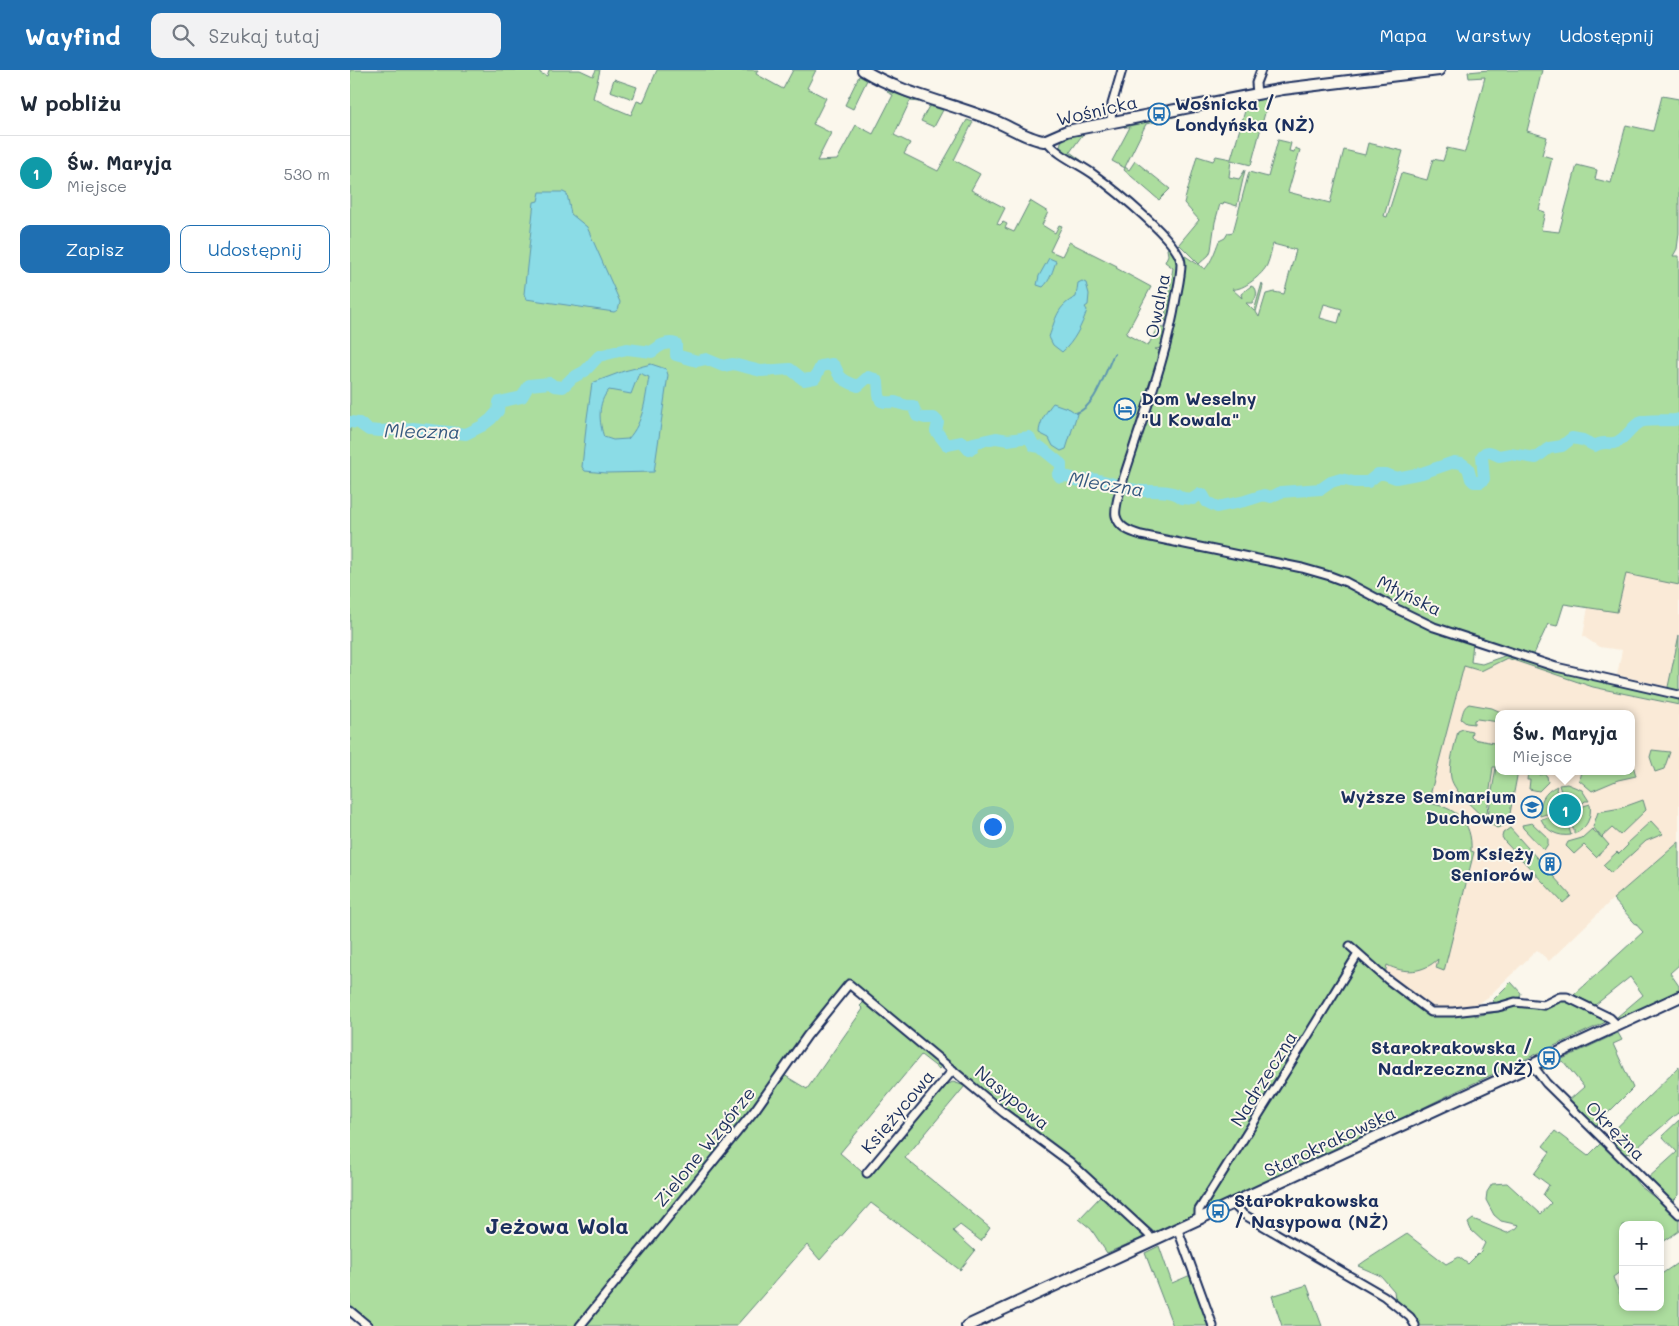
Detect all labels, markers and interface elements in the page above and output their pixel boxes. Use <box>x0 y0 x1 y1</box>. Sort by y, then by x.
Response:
search box <box>151 13 501 58</box>
text: Wayfind <box>25 20 121 51</box>
icon: search <box>169 21 197 49</box>
text: Szukaj tutaj <box>209 23 320 48</box>
text: Mapa <box>1379 23 1427 47</box>
text: Warstwy <box>1455 23 1531 47</box>
text: Udostępnij <box>1559 23 1654 47</box>
text: W pobliżu <box>20 89 121 116</box>
street label: Wośnicka <box>1054 89 1139 131</box>
place label: Wośnicka / Londyńska (NŻ) <box>1175 91 1315 136</box>
bus stop icon: Wośnicka / Londyńska (NŻ) <box>1147 102 1171 126</box>
text: Św. Maryja <box>67 150 172 175</box>
text: 1 <box>32 163 40 184</box>
text: 530 m <box>284 163 330 184</box>
text: Miejsce <box>67 175 127 196</box>
button: Zapisz <box>20 225 170 273</box>
button: Udostępnij <box>180 225 330 273</box>
street label: Owalna <box>1139 272 1175 340</box>
place label: Dom Weselny "U Kowala" <box>1141 386 1257 431</box>
hotel icon: Dom Weselny "U Kowala" <box>1113 397 1137 421</box>
water label: Mleczna <box>384 417 460 444</box>
water label: Mleczna <box>1067 465 1145 502</box>
street label: Młyńska <box>1373 569 1446 621</box>
popup <box>1495 710 1635 775</box>
text: Św. Maryja <box>1512 720 1618 745</box>
text: Miejsce <box>1512 745 1572 766</box>
place label: Wyższe Seminarium Duchowne <box>1340 784 1516 829</box>
pin: 1 <box>1549 791 1581 829</box>
school or university icon: Wyższe Seminarium Duchowne <box>1520 795 1544 819</box>
your location <box>980 814 1006 840</box>
place label: Dom Księży Seniorów <box>1432 841 1534 886</box>
building icon: Dom Księży Seniorów <box>1538 852 1562 876</box>
street label: Nadrzeczna <box>1224 1026 1302 1131</box>
place label: Starokrakowska / Nadrzeczna (NŻ) <box>1371 1035 1533 1080</box>
bus stop icon: Starokrakowska / Nadrzeczna (NŻ) <box>1537 1046 1561 1070</box>
street label: Nasypowa <box>970 1060 1055 1135</box>
street label: Księżycowa <box>855 1065 939 1158</box>
street label: Zielone Wzgórze <box>648 1081 760 1211</box>
street label: Okrężna <box>1581 1095 1651 1165</box>
street label: Starokrakowska <box>1260 1100 1399 1182</box>
place label: Starokrakowska / Nasypowa (NŻ) <box>1234 1188 1388 1233</box>
bus stop icon: Starokrakowska / Nasypowa (NŻ) <box>1206 1199 1230 1223</box>
district label: Jeżowa Wola <box>485 1211 629 1240</box>
map controls <box>1619 1221 1664 1311</box>
button: + <box>1619 1221 1664 1266</box>
button: − <box>1619 1266 1664 1311</box>

